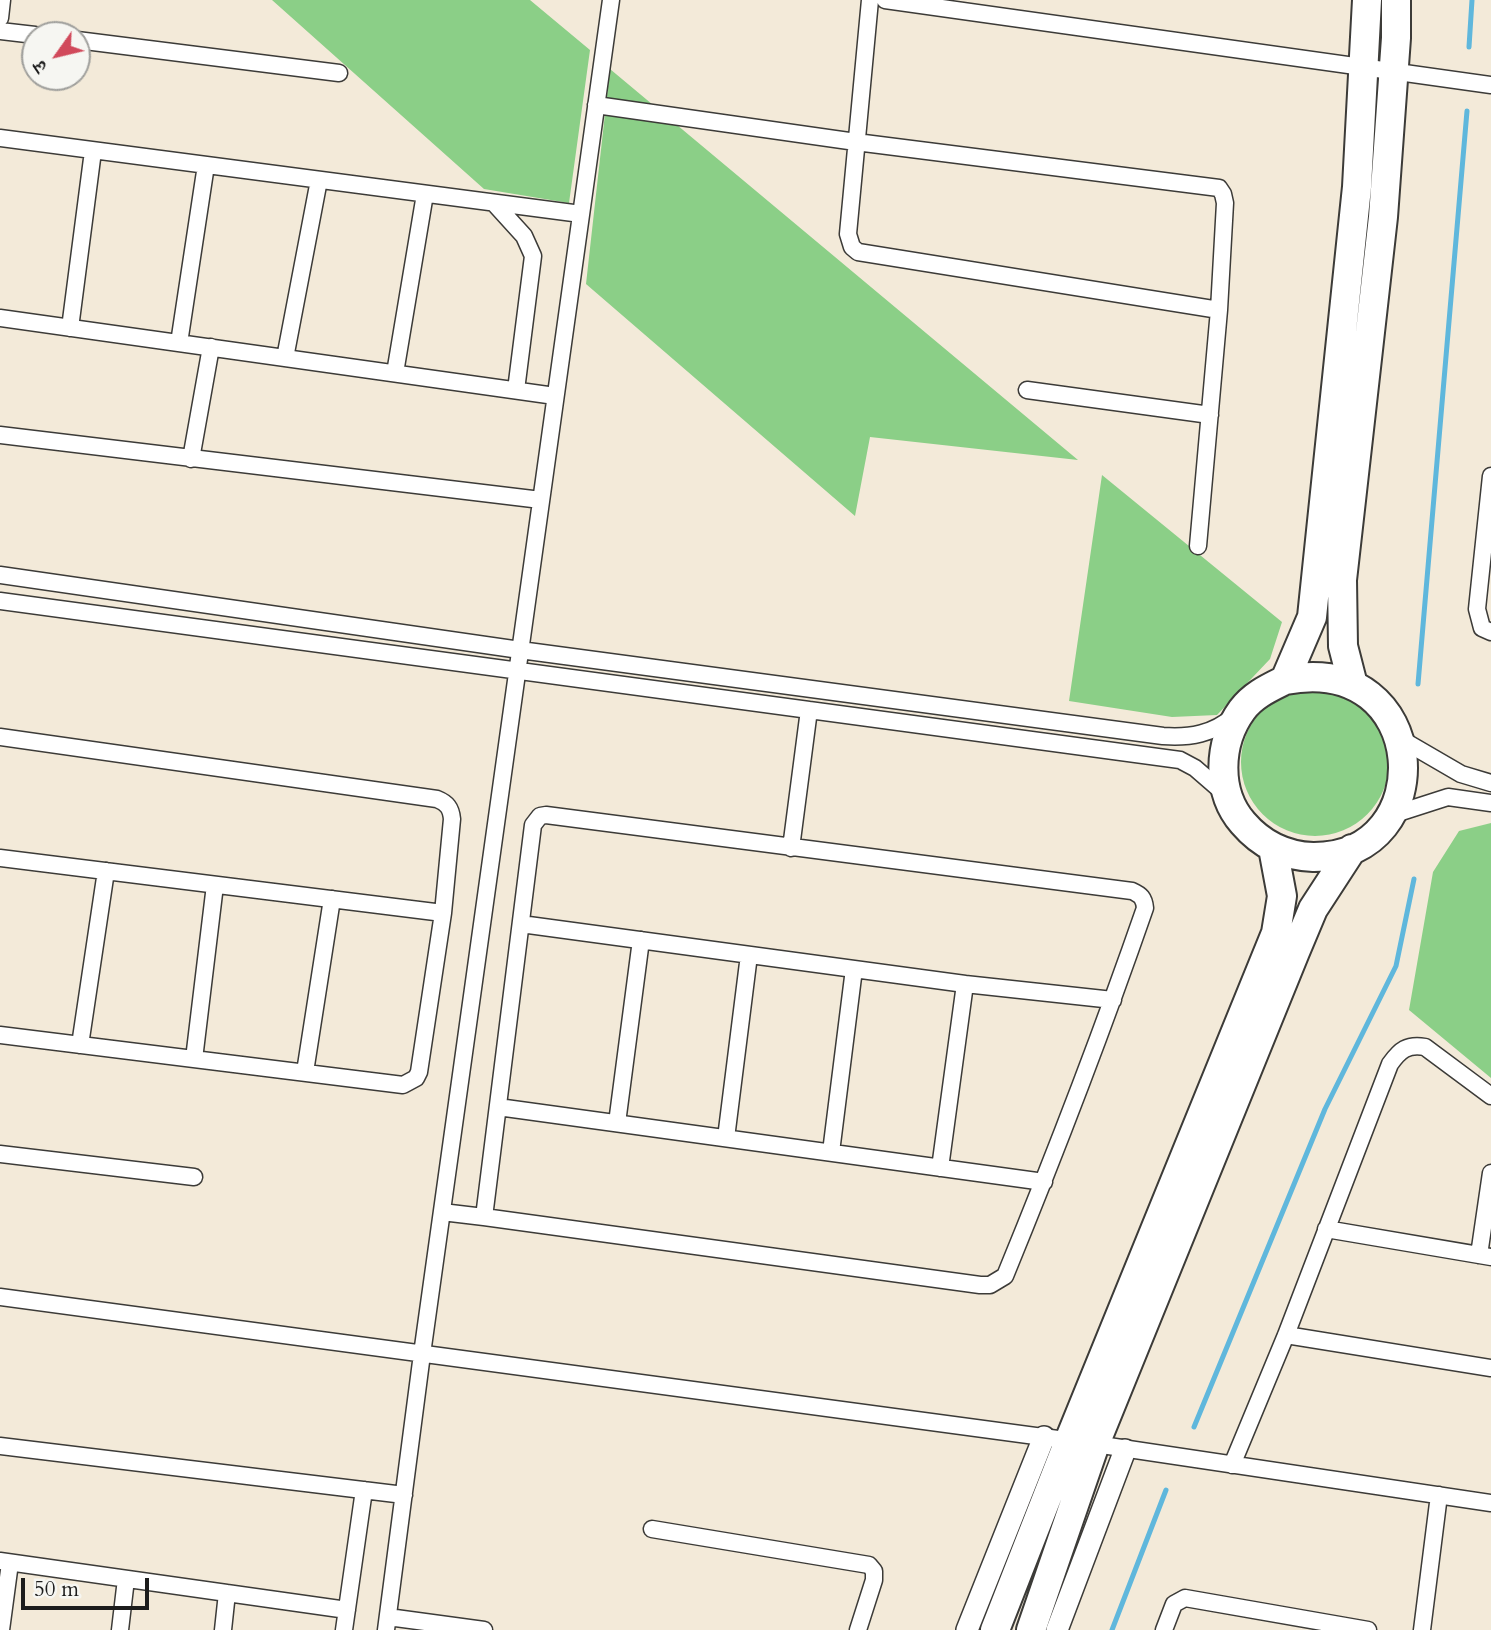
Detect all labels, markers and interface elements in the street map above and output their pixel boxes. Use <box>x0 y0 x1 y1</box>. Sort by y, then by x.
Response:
north arrow <box>21 21 91 91</box>
text: उ <box>27 55 54 78</box>
scale bar <box>24 1564 152 1608</box>
text: 50 m <box>34 1575 79 1604</box>

